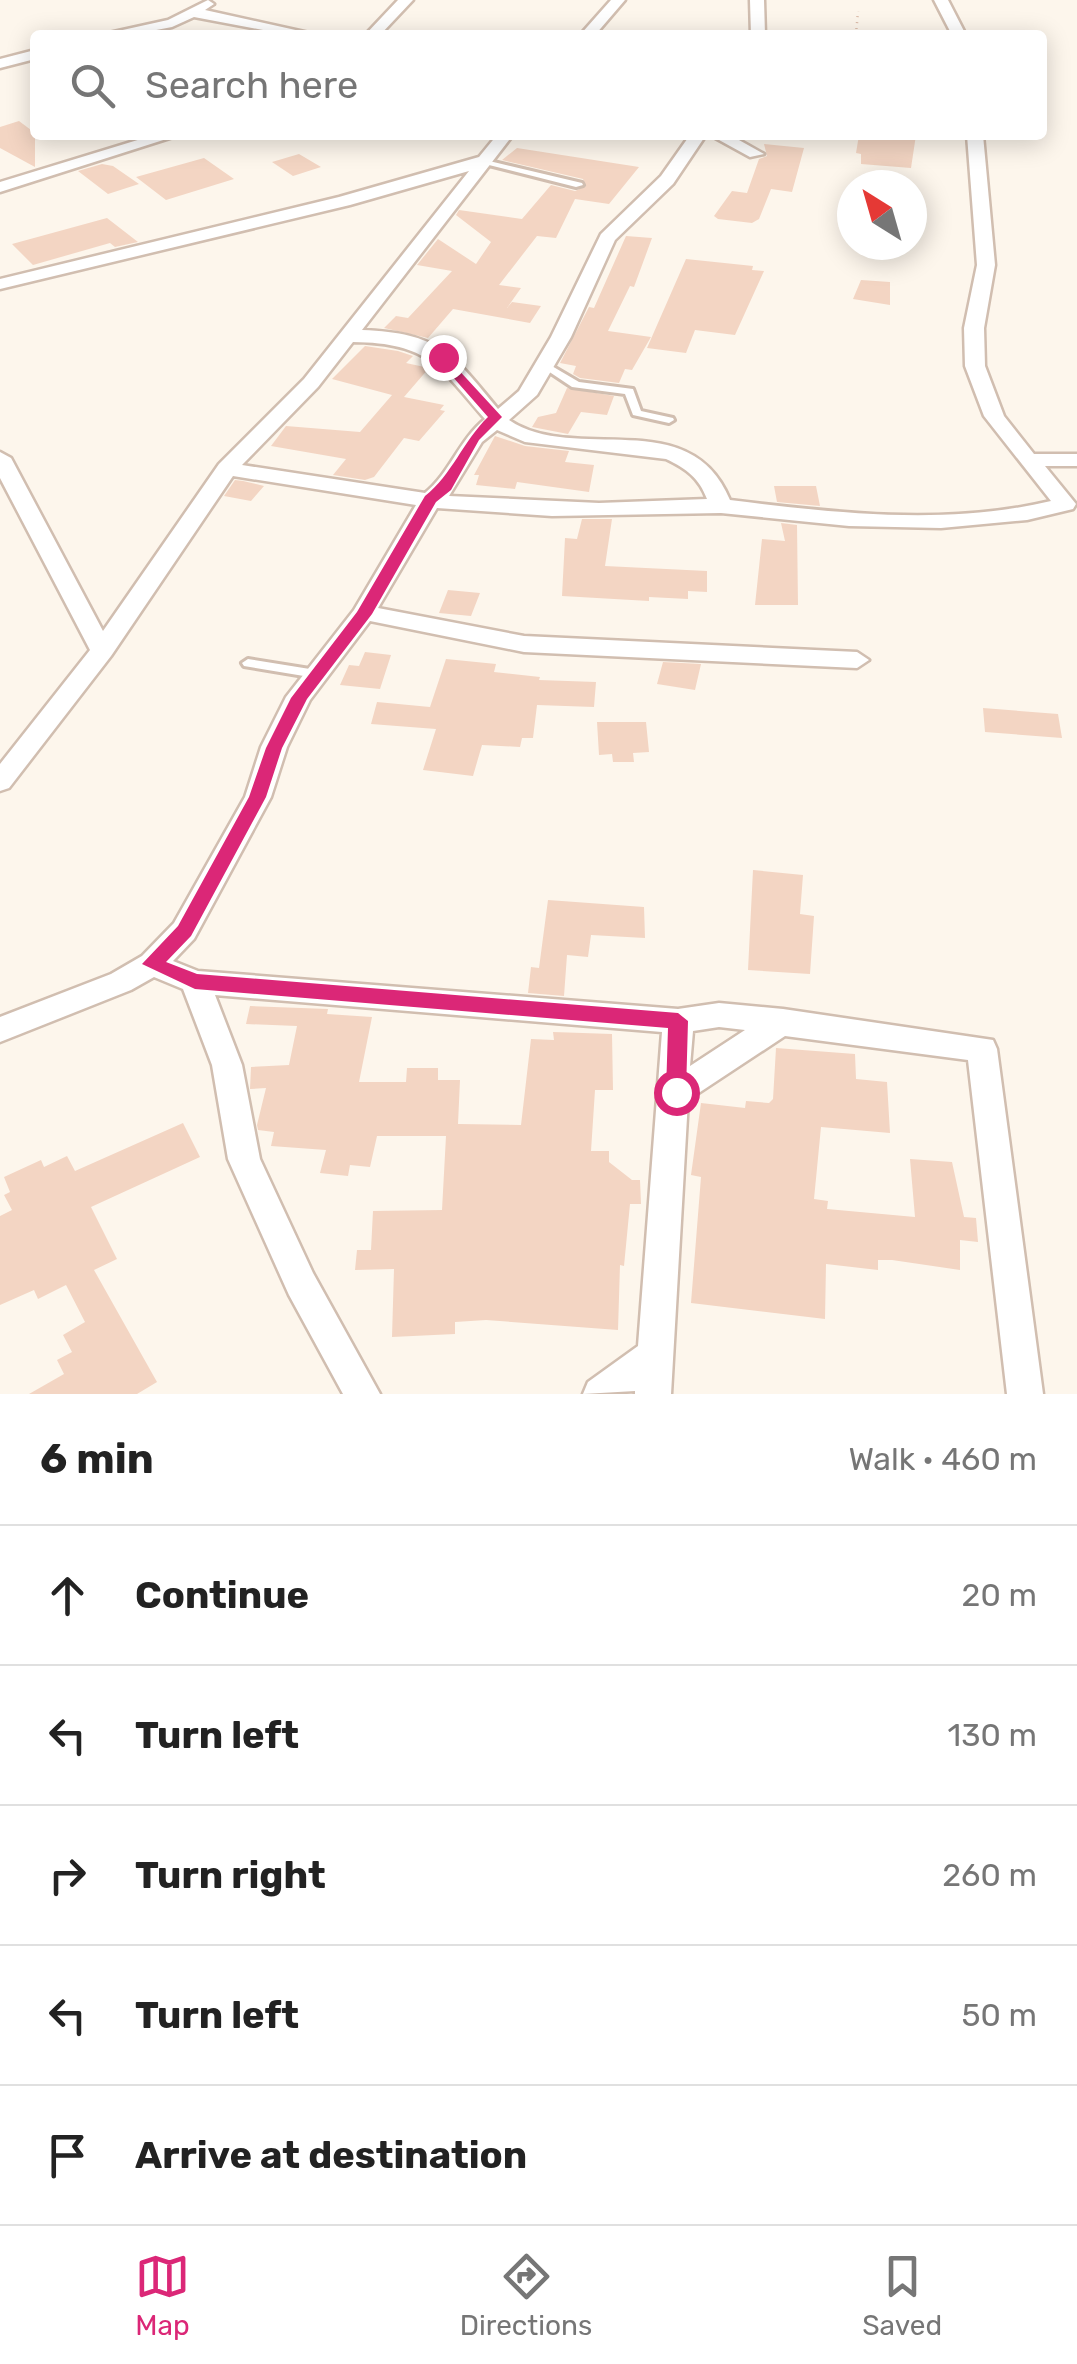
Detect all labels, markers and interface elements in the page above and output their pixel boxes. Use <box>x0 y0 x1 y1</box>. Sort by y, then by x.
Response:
search box <box>30 30 1047 140</box>
icon: search <box>65 58 120 113</box>
text: Search here <box>145 62 358 108</box>
north arrow <box>837 170 927 260</box>
route end <box>421 335 467 381</box>
route start <box>654 1070 700 1116</box>
text: 6 min <box>40 1434 154 1484</box>
text: Walk · 460 m <box>848 1440 1037 1478</box>
icon: ahead <box>40 1568 95 1623</box>
text: Continue <box>135 1572 309 1618</box>
text: 20 m <box>962 1576 1037 1614</box>
icon: left <box>40 1708 95 1763</box>
text: Turn left <box>135 1712 299 1758</box>
text: 130 m <box>947 1716 1037 1754</box>
icon: right <box>40 1848 95 1903</box>
text: Turn right <box>135 1852 326 1898</box>
text: 260 m <box>942 1856 1037 1894</box>
icon: left <box>40 1988 95 2043</box>
text: Turn left <box>135 1992 299 2038</box>
text: 50 m <box>961 1996 1037 2034</box>
icon: arrive <box>40 2128 95 2183</box>
text: Arrive at destination <box>135 2132 527 2178</box>
tab: Map <box>135 2249 190 2342</box>
tab: Directions <box>460 2249 592 2342</box>
tab: Saved <box>862 2249 942 2342</box>

